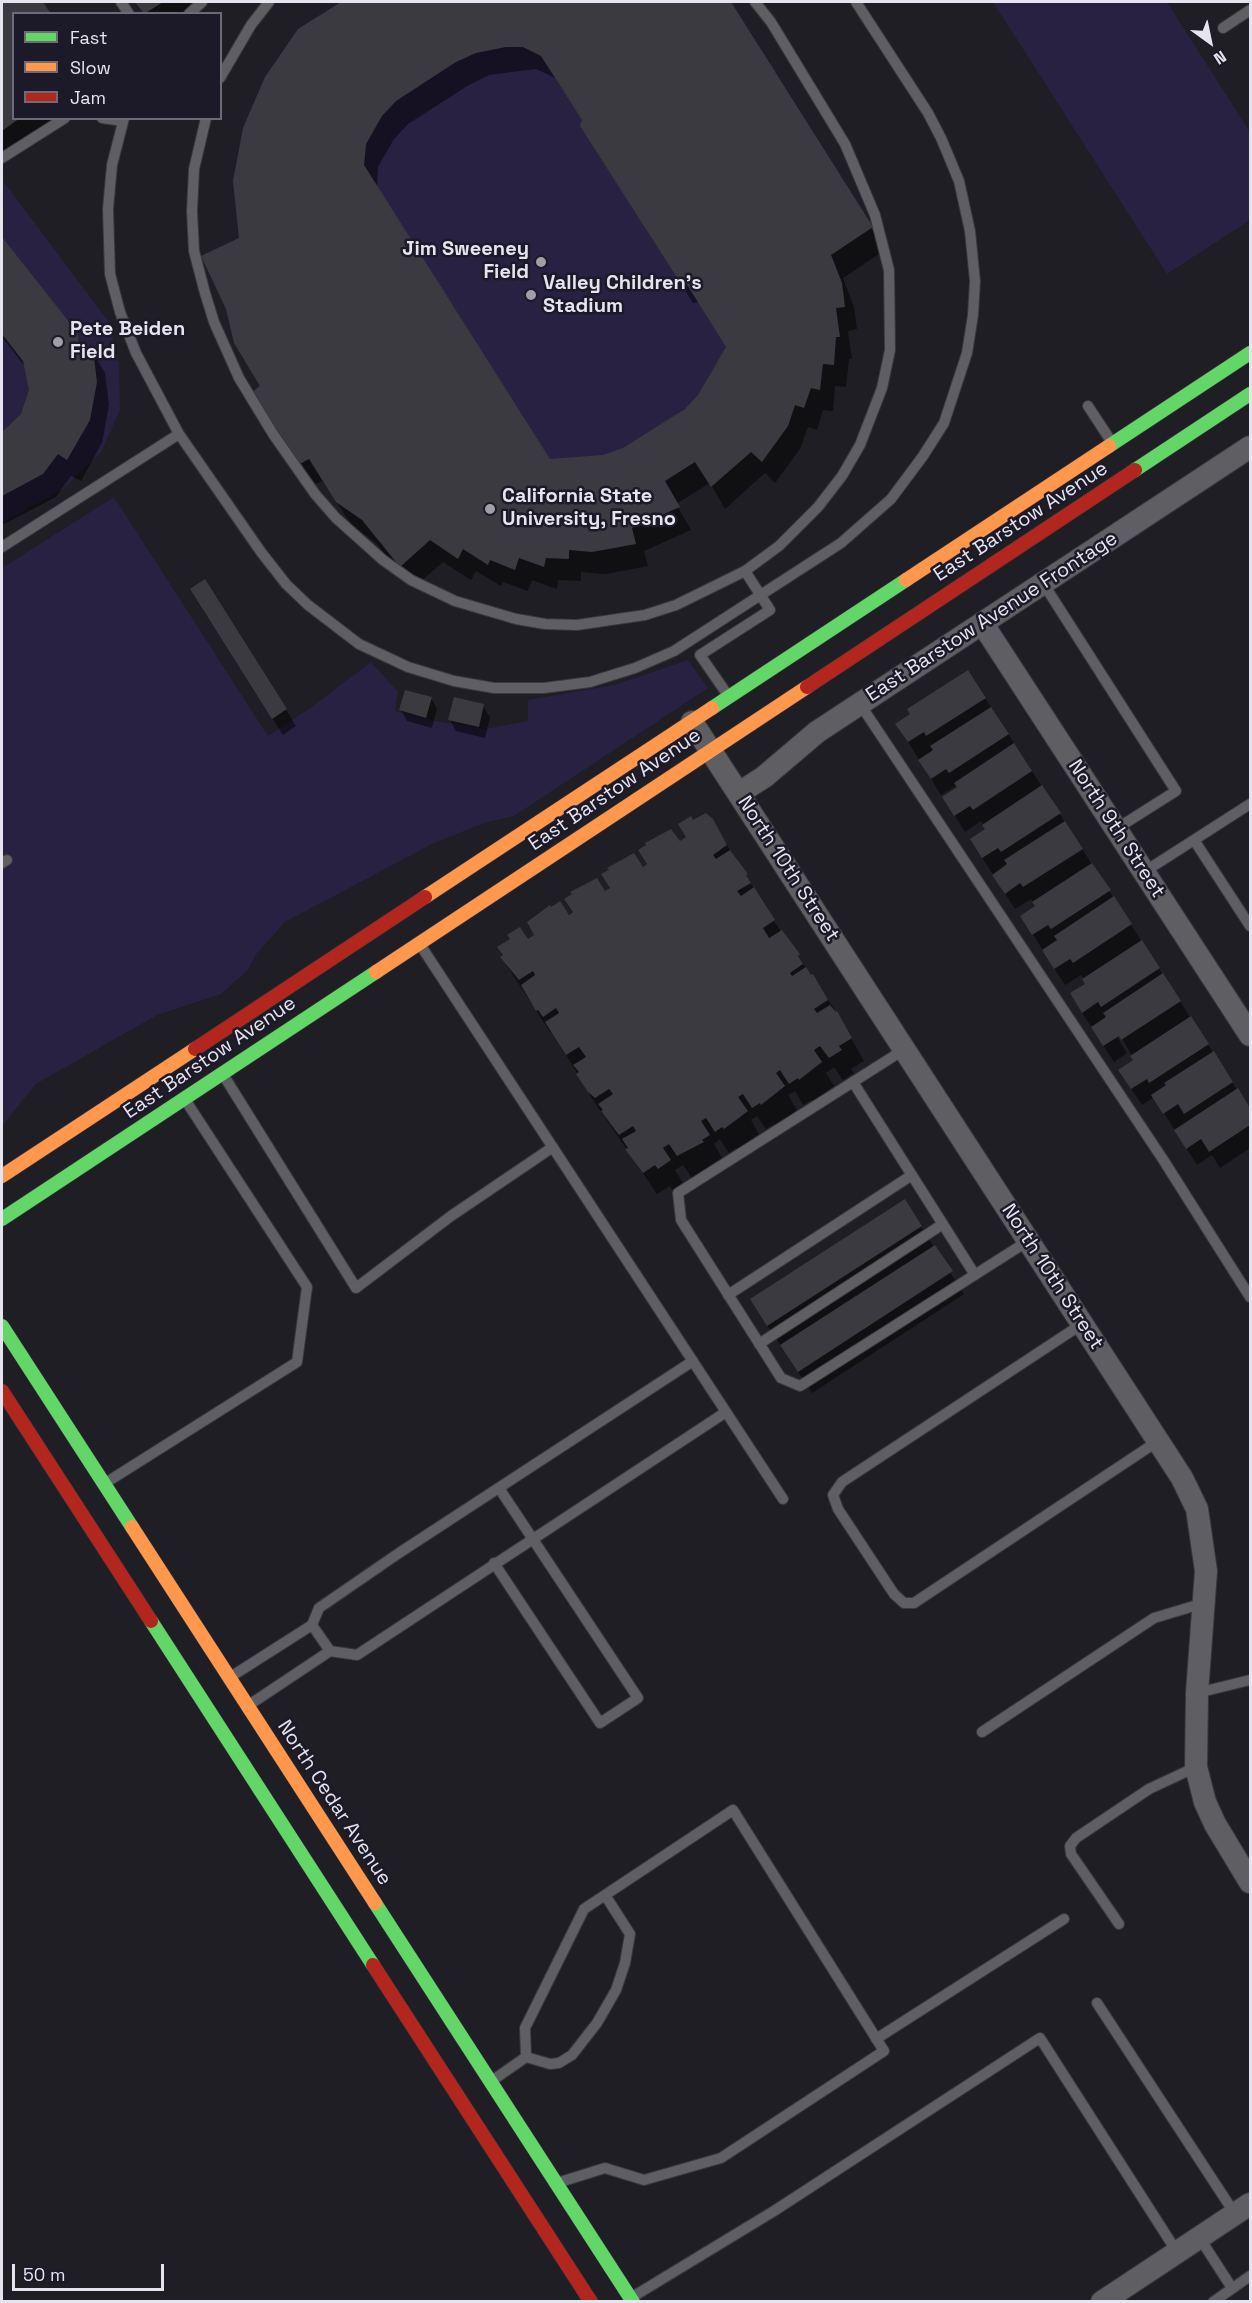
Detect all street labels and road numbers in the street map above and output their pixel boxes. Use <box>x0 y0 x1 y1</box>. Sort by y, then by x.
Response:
street label: East Barstow Avenue <box>930 457 1112 587</box>
street label: East Barstow Avenue Frontage <box>862 527 1122 707</box>
street label: East Barstow Avenue <box>524 723 706 857</box>
street label: North 9th Street <box>1062 755 1170 903</box>
street label: North 10th Street <box>732 792 844 946</box>
street label: East Barstow Avenue <box>119 991 301 1125</box>
street label: North 10th Street <box>996 1200 1108 1354</box>
street label: North Cedar Avenue <box>272 1716 396 1890</box>

